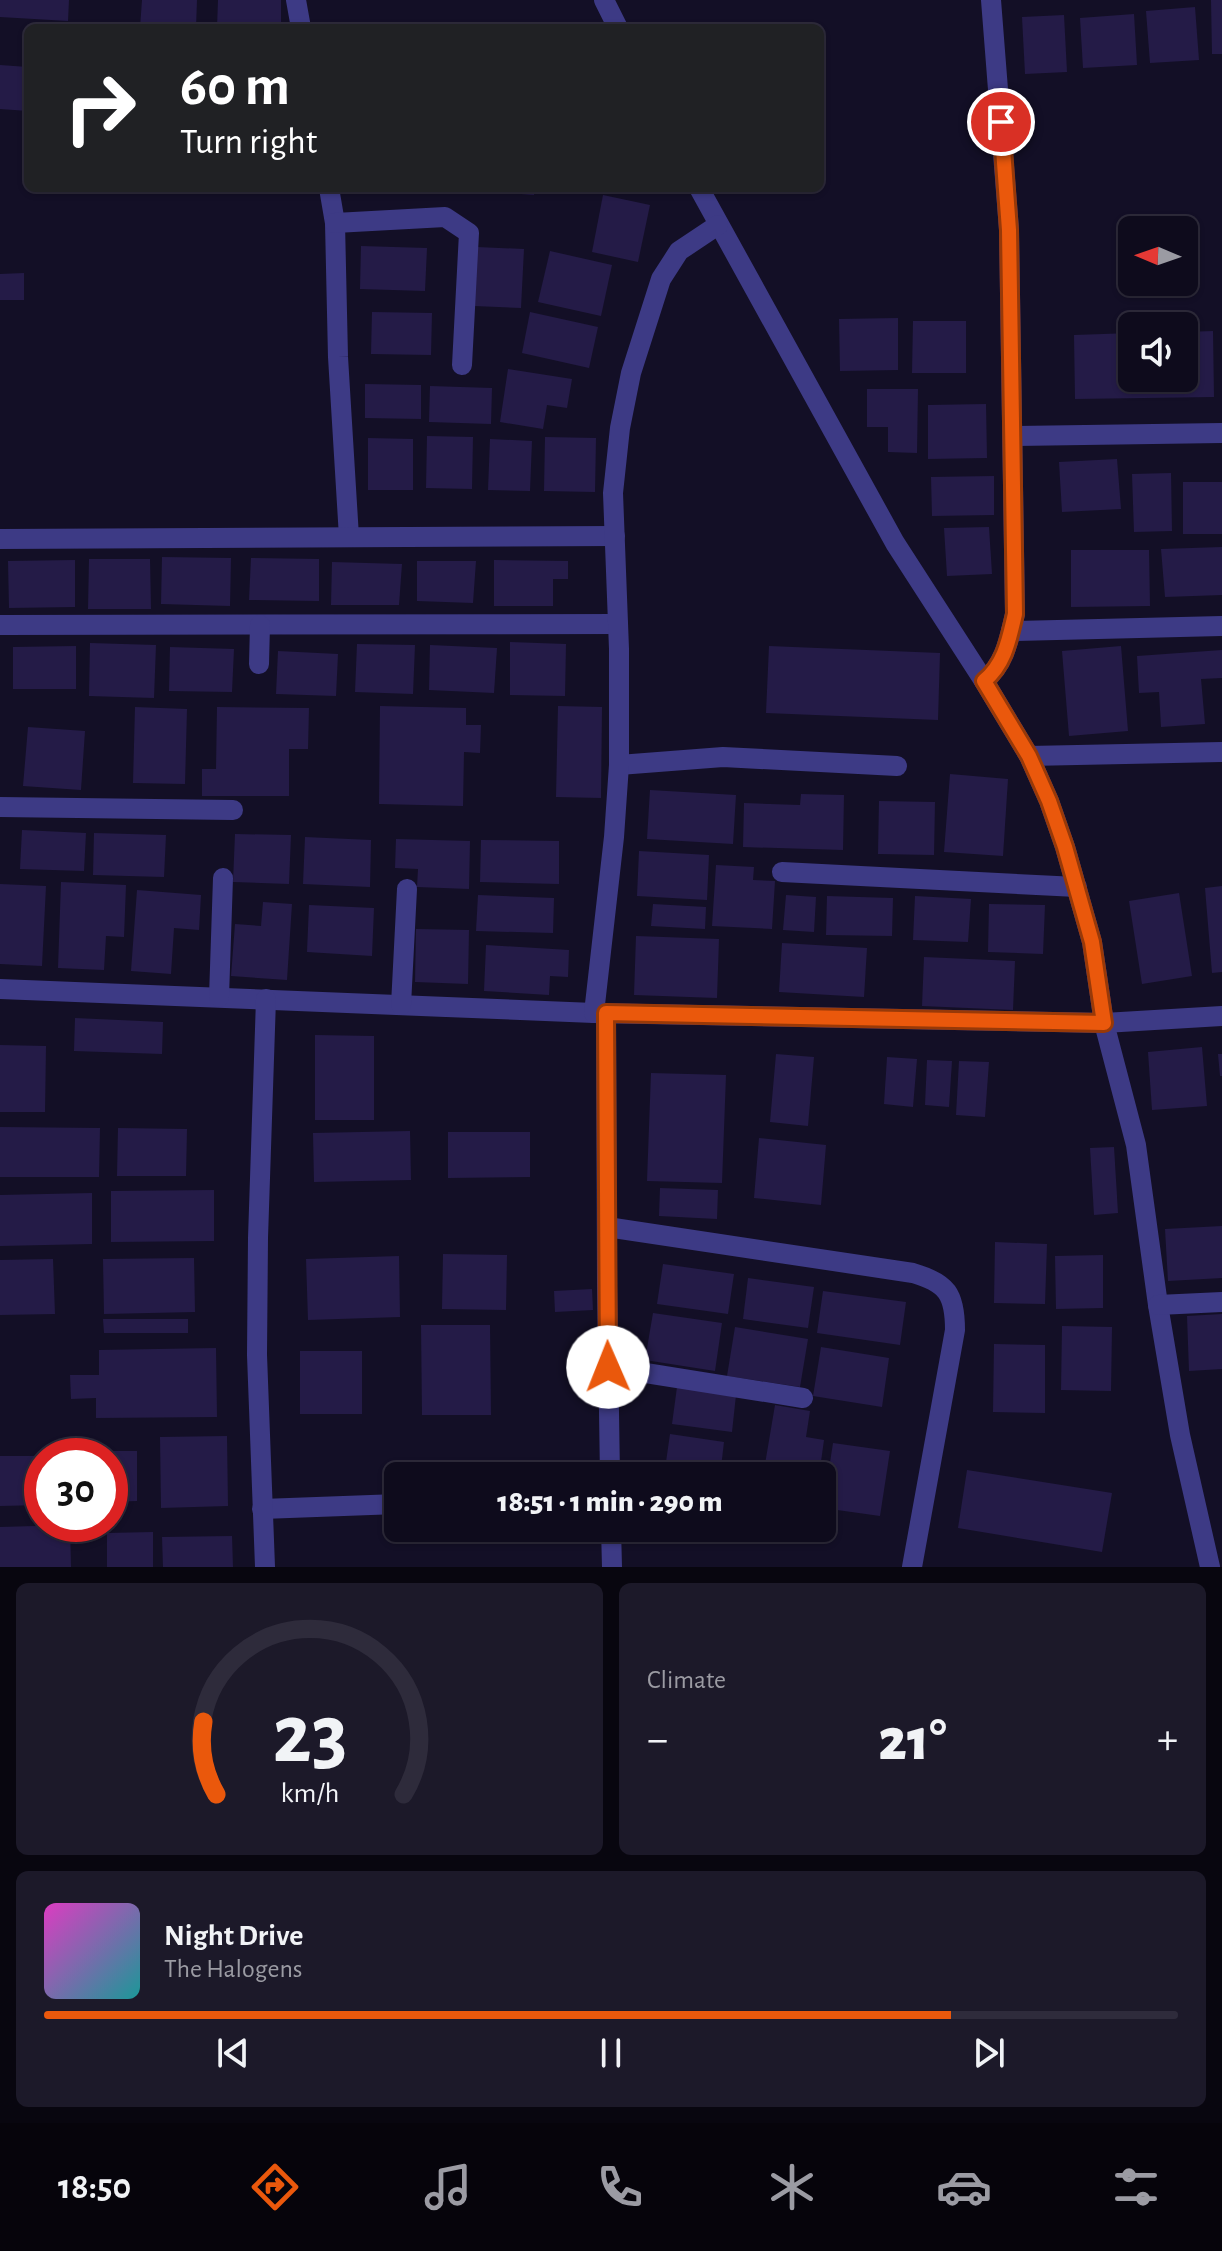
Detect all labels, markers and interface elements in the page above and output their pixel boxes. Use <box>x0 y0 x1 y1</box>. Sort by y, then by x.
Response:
icon: right <box>48 56 152 160</box>
text: 60 m <box>180 59 290 115</box>
pin <box>967 88 1035 156</box>
icon: arrive <box>979 100 1023 144</box>
text: Turn right <box>180 124 317 160</box>
north arrow <box>1118 216 1198 296</box>
map controls <box>1118 216 1198 392</box>
button: sound <box>1118 312 1198 392</box>
position arrow <box>566 1325 650 1409</box>
speed limit sign: 30 <box>24 1438 128 1542</box>
text: 18:51 · 1 min · 290 m <box>497 1487 723 1517</box>
text: Climate <box>647 1667 726 1693</box>
text: 23 <box>272 1694 347 1778</box>
text: 21° <box>878 1711 947 1771</box>
text: − <box>647 1718 668 1762</box>
text: + <box>1157 1718 1178 1762</box>
text: km/h <box>280 1779 339 1808</box>
text: Night Drive <box>164 1921 303 1951</box>
text: The Halogens <box>164 1956 302 1982</box>
icon: previous <box>211 2031 255 2075</box>
icon: pause <box>589 2031 633 2075</box>
icon: next <box>967 2031 1011 2075</box>
icon: directions <box>247 2159 303 2215</box>
icon: music <box>420 2159 476 2215</box>
icon: phone <box>592 2159 648 2215</box>
icon: climate <box>764 2159 820 2215</box>
icon: car <box>936 2159 992 2215</box>
icon: filters <box>1108 2159 1164 2215</box>
text: 18:50 <box>58 2169 131 2205</box>

